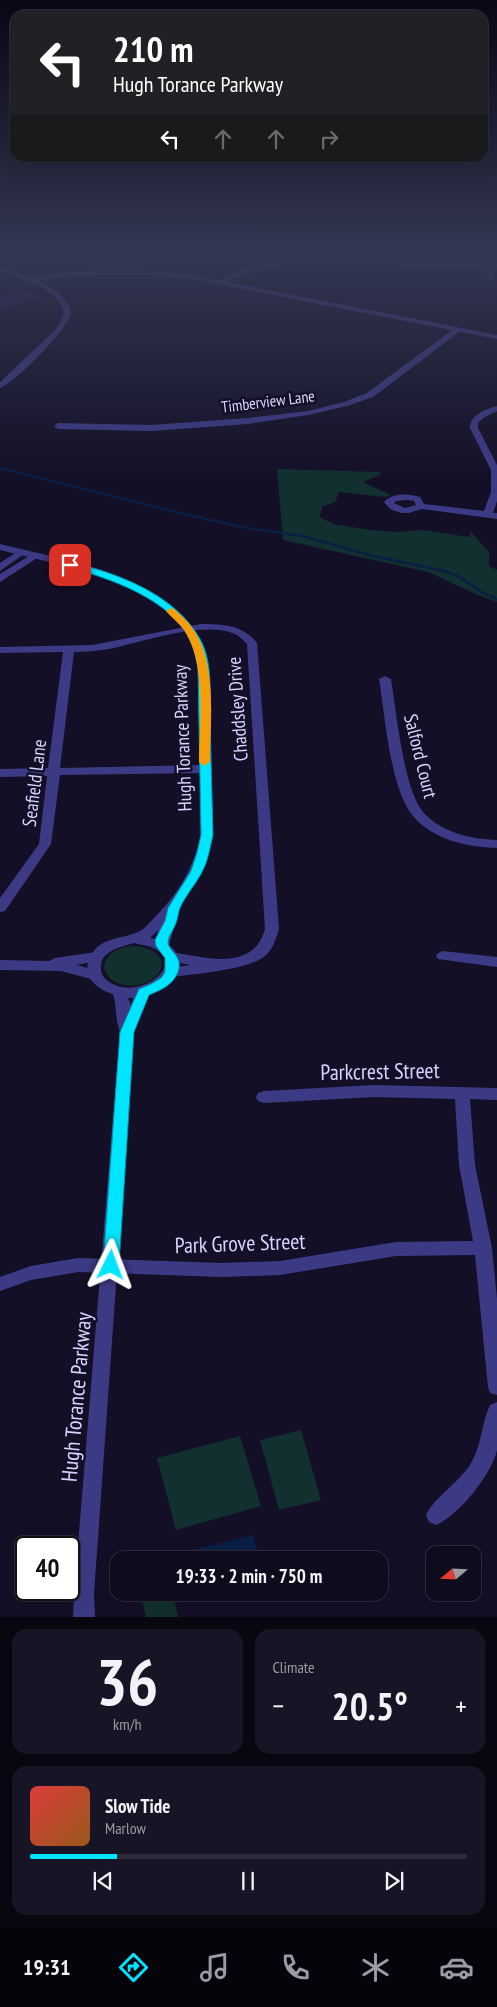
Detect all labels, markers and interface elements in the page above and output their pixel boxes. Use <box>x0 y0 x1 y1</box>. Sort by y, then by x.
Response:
text: 210 m <box>113 26 194 72</box>
icon: left <box>30 30 95 95</box>
text: Hugh Torance Parkway <box>113 70 283 98</box>
icon: left <box>156 125 184 153</box>
icon: ahead <box>209 125 237 153</box>
icon: ahead <box>262 125 290 153</box>
icon: right <box>315 125 343 153</box>
street label: Timberview Lane <box>220 385 316 417</box>
pin <box>49 544 91 586</box>
icon: arrive <box>56 551 84 579</box>
street label: Chaddsley Drive <box>221 656 253 762</box>
street label: Hugh Torance Parkway <box>167 663 197 812</box>
street label: Salford Court <box>399 711 443 801</box>
street label: Seafield Lane <box>17 738 51 828</box>
street label: Parkcrest Street <box>320 1056 440 1086</box>
street label: Park Grove Street <box>174 1227 306 1259</box>
position arrow <box>84 1238 136 1290</box>
street label: Hugh Torance Parkway <box>55 1310 97 1483</box>
speed limit sign: 40 <box>15 1536 80 1601</box>
north arrow <box>426 1546 481 1601</box>
map controls <box>426 1546 481 1601</box>
text: 19:33 · 2 min · 750 m <box>176 1564 322 1588</box>
text: 36 <box>96 1639 158 1723</box>
text: Climate <box>273 1657 315 1677</box>
text: 20.5° <box>332 1681 408 1730</box>
text: − <box>273 1687 284 1724</box>
text: + <box>455 1687 467 1724</box>
text: km/h <box>113 1714 141 1734</box>
text: Slow Tide <box>105 1794 170 1818</box>
text: Marlow <box>105 1818 146 1838</box>
icon: previous <box>89 1867 117 1895</box>
icon: pause <box>234 1867 262 1895</box>
icon: next <box>380 1867 408 1895</box>
icon: directions <box>116 1950 151 1985</box>
icon: music <box>197 1950 232 1985</box>
icon: phone <box>278 1950 313 1985</box>
icon: climate <box>358 1950 393 1985</box>
icon: car <box>439 1950 474 1985</box>
text: 19:31 <box>23 1953 70 1981</box>

